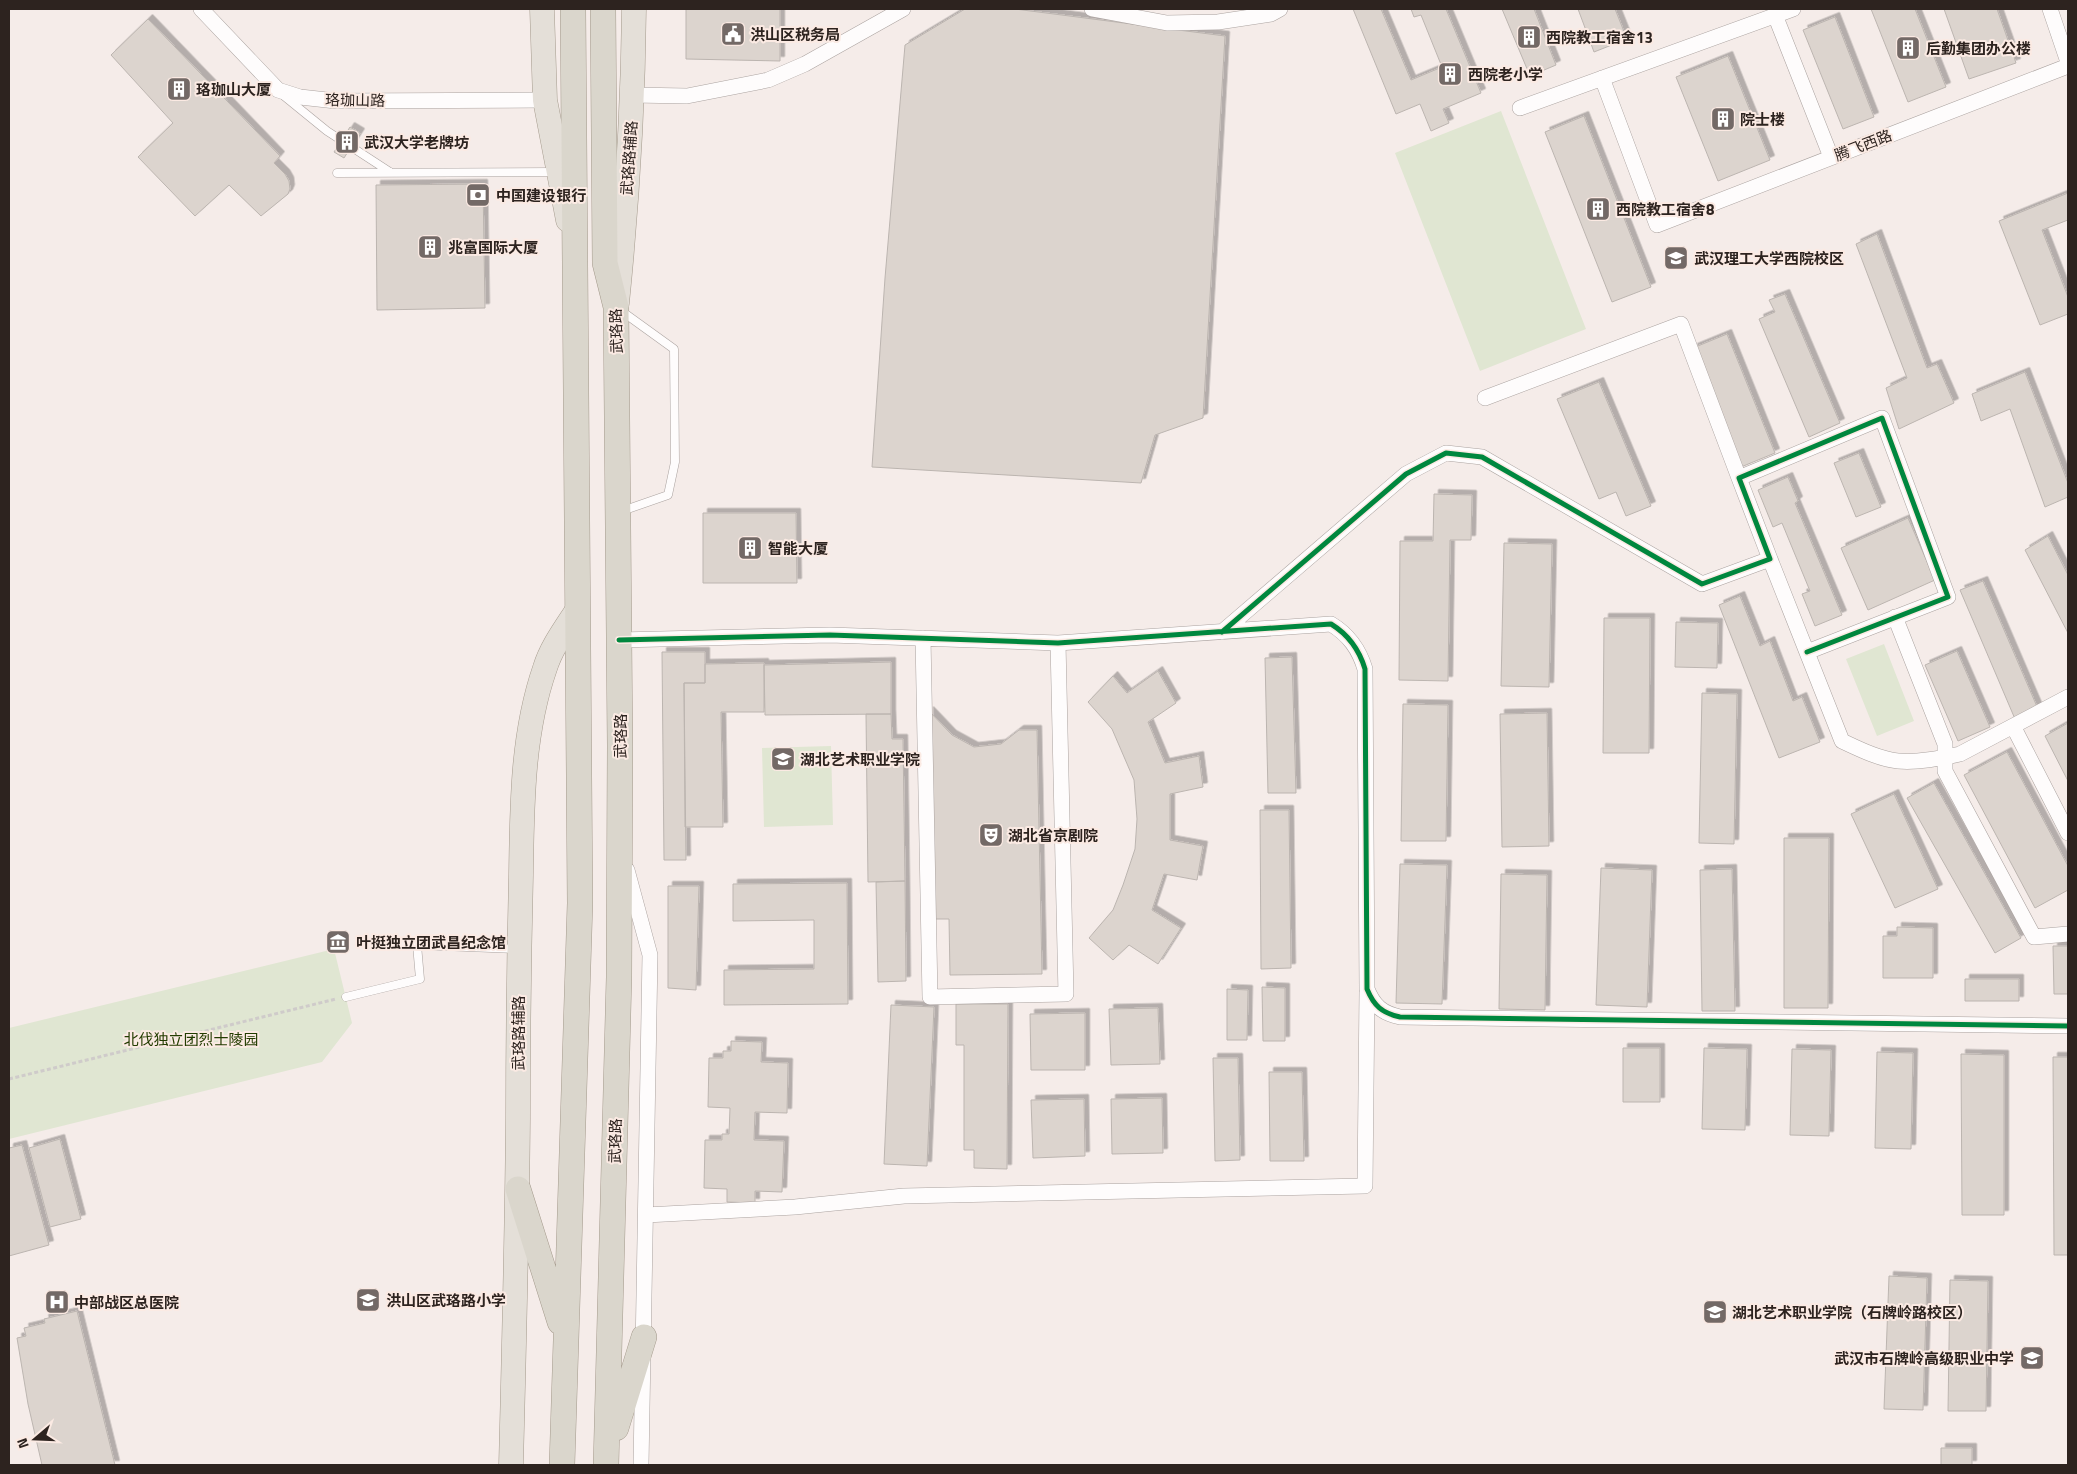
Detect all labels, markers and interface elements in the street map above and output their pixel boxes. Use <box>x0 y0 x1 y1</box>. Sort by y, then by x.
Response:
public building icon: 洪山区税务局 <box>720 21 746 47</box>
place label: 洪山区税务局 <box>750 23 840 46</box>
building icon: 西院教工宿舍13 <box>1516 24 1542 50</box>
place label: 西院教工宿舍13 <box>1546 26 1653 49</box>
building icon: 后勤集团办公楼 <box>1895 35 1921 61</box>
place label: 后勤集团办公楼 <box>1926 37 2031 60</box>
building icon: 西院老小学 <box>1437 61 1463 87</box>
place label: 西院老小学 <box>1468 63 1543 86</box>
building icon: 珞珈山大厦 <box>166 76 192 102</box>
place label: 珞珈山大厦 <box>196 78 271 101</box>
street label: 珞珈山路 <box>325 88 385 112</box>
building icon: 院士楼 <box>1710 106 1736 132</box>
place label: 院士楼 <box>1740 108 1785 131</box>
street label: 武珞路辅路 <box>615 120 643 196</box>
street label: 腾飞西路 <box>1831 124 1895 166</box>
building icon: 武汉大学老牌坊 <box>334 129 360 155</box>
place label: 武汉大学老牌坊 <box>364 131 469 154</box>
bank icon: 中国建设银行 <box>465 182 491 208</box>
place label: 中国建设银行 <box>496 184 586 207</box>
building icon: 西院教工宿舍8 <box>1585 196 1611 222</box>
place label: 西院教工宿舍8 <box>1616 198 1714 221</box>
building icon: 兆富国际大厦 <box>417 234 443 260</box>
place label: 兆富国际大厦 <box>448 236 538 259</box>
school or university icon: 武汉理工大学西院校区 <box>1663 245 1689 271</box>
place label: 武汉理工大学西院校区 <box>1694 247 1844 270</box>
street label: 武珞路 <box>604 308 628 354</box>
building icon: 智能大厦 <box>737 535 763 561</box>
place label: 智能大厦 <box>768 537 828 560</box>
street label: 武珞路 <box>609 713 632 759</box>
school or university icon: 湖北艺术职业学院 <box>770 746 796 772</box>
place label: 湖北艺术职业学院 <box>800 748 920 771</box>
theatre icon: 湖北省京剧院 <box>978 822 1004 848</box>
place label: 湖北省京剧院 <box>1008 824 1098 847</box>
museum icon: 叶挺独立团武昌纪念馆 <box>325 929 351 955</box>
place label: 叶挺独立团武昌纪念馆 <box>356 931 506 954</box>
street label: 武珞路辅路 <box>507 995 530 1071</box>
park label: 北伐独立团烈士陵园 <box>123 1028 259 1051</box>
street label: 武珞路 <box>603 1118 627 1164</box>
school or university icon: 洪山区武珞路小学 <box>355 1287 381 1313</box>
hospital icon: 中部战区总医院 <box>44 1289 70 1315</box>
place label: 洪山区武珞路小学 <box>386 1289 506 1312</box>
place label: 中部战区总医院 <box>74 1291 179 1314</box>
school or university icon: 湖北艺术职业学院（石牌岭路校区） <box>1702 1299 1728 1325</box>
place label: 湖北艺术职业学院（石牌岭路校区） <box>1732 1301 1972 1324</box>
school or university icon: 武汉市石牌岭高级职业中学 <box>2019 1345 2045 1371</box>
place label: 武汉市石牌岭高级职业中学 <box>1834 1347 2014 1370</box>
north arrow <box>10 1414 60 1464</box>
text: N <box>11 1435 34 1451</box>

